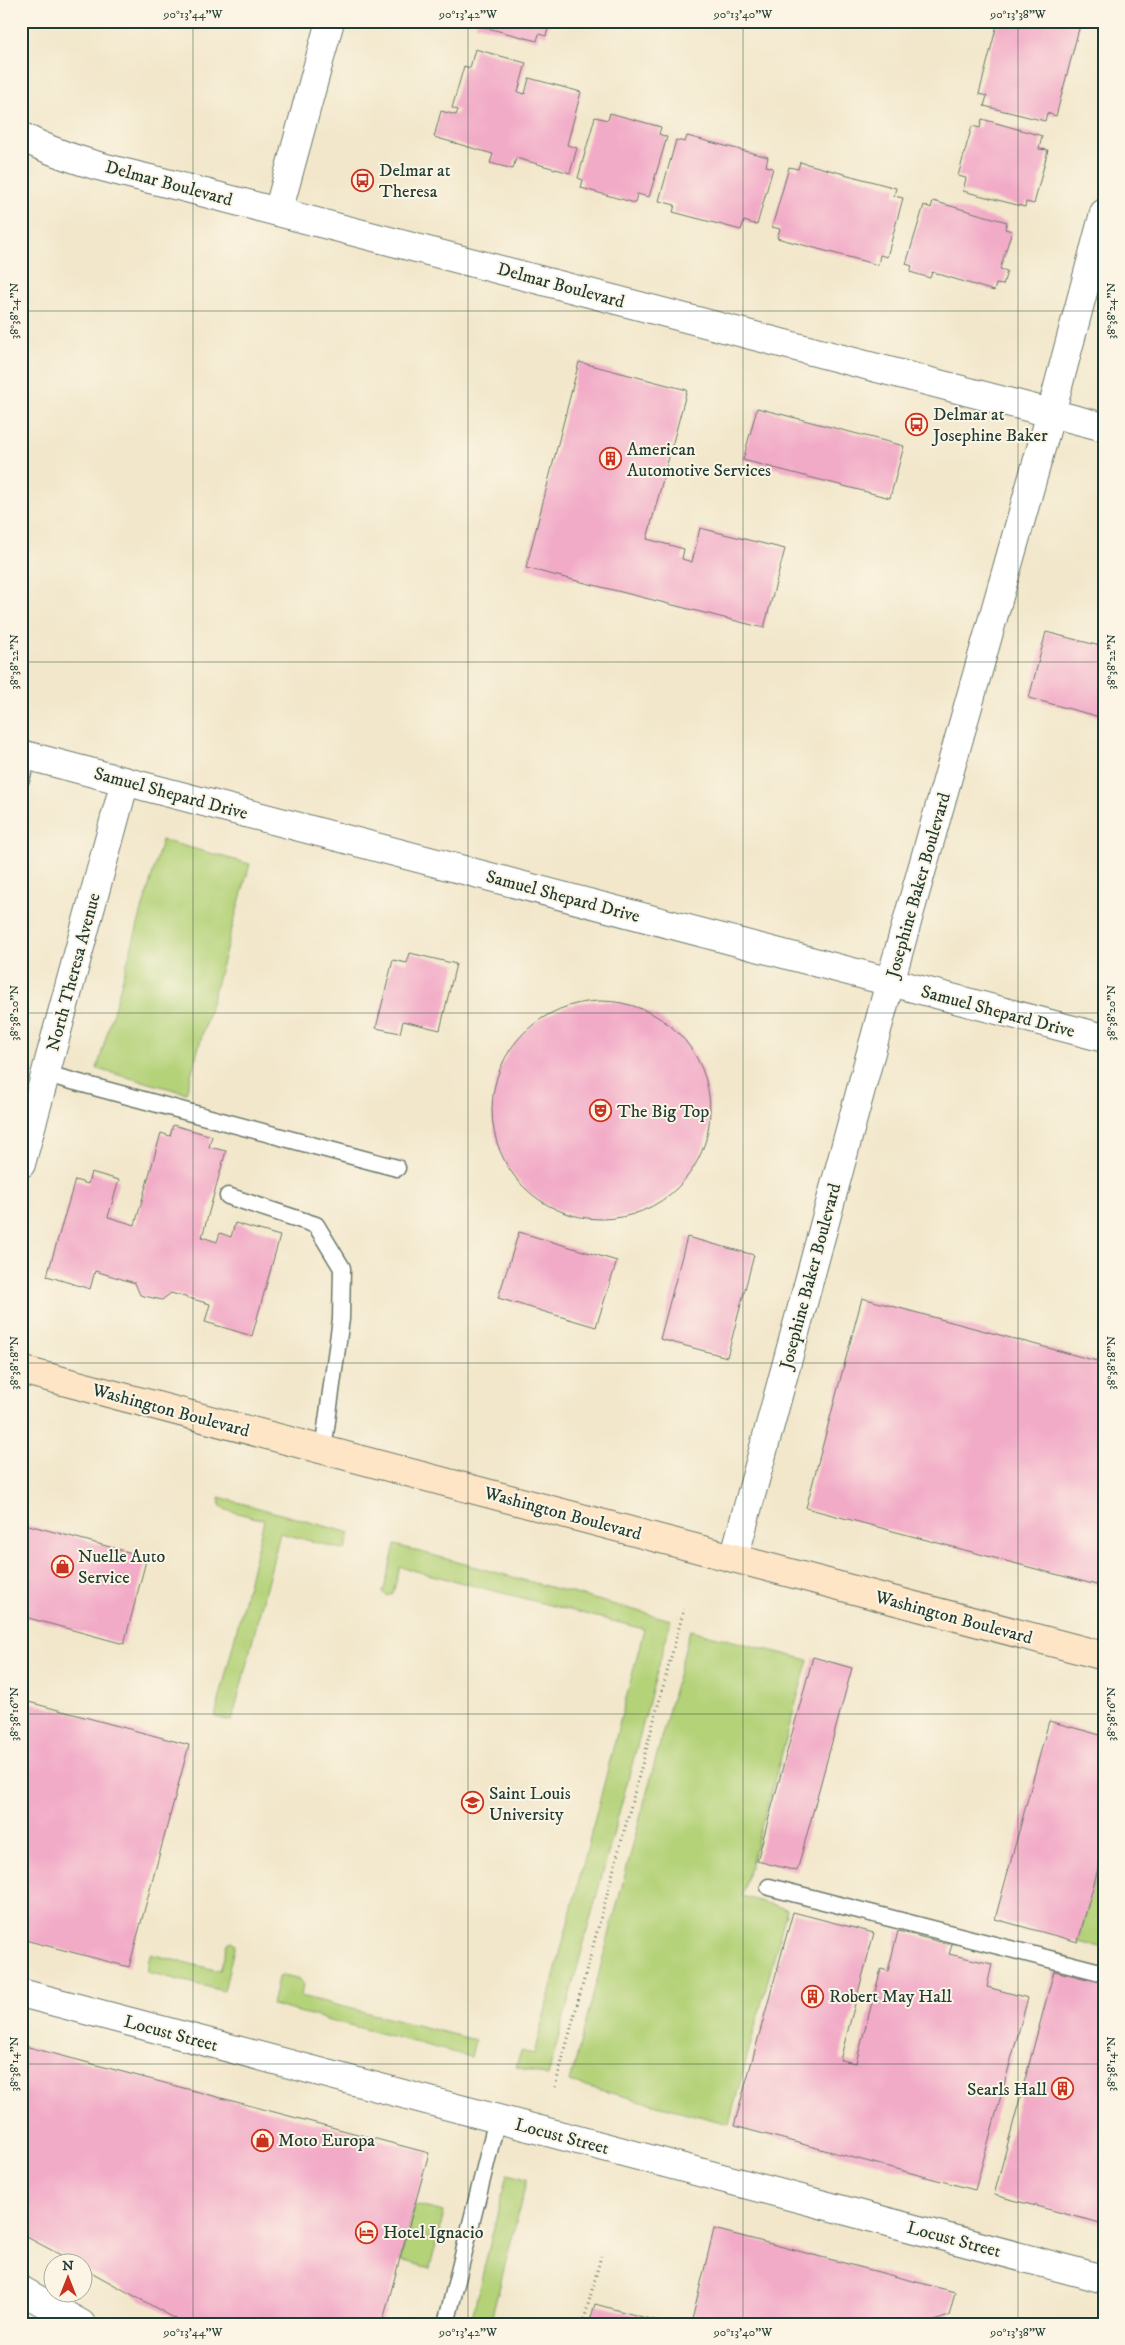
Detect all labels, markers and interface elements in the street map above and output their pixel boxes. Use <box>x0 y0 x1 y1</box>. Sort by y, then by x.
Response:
text: 90°13'44"W <box>163 7 224 22</box>
text: 90°13'42"W <box>438 7 498 22</box>
text: 90°13'40"W <box>713 7 773 22</box>
text: 90°13'38"W <box>989 7 1047 22</box>
street label: Delmar Boulevard <box>103 156 235 212</box>
place label: Delmar at Theresa <box>379 160 451 203</box>
bus stop icon: Delmar at Theresa <box>351 168 375 192</box>
street label: Delmar Boulevard <box>495 258 627 314</box>
text: 38°38'24"N <box>7 283 22 339</box>
text: 38°38'24"N <box>1104 283 1119 339</box>
place label: Delmar at Josephine Baker <box>931 404 1048 447</box>
bus stop icon: Delmar at Josephine Baker <box>905 412 929 436</box>
place label: American Automotive Services <box>627 439 771 482</box>
building icon: American Automotive Services <box>599 447 623 471</box>
text: 38°38'22"N <box>7 634 22 690</box>
text: 38°38'22"N <box>1104 634 1119 690</box>
street label: Samuel Shepard Drive <box>91 763 250 825</box>
street label: Josephine Baker Boulevard <box>881 790 956 982</box>
street label: Samuel Shepard Drive <box>483 866 642 928</box>
street label: North Theresa Avenue <box>42 891 106 1054</box>
street label: Samuel Shepard Drive <box>918 981 1077 1043</box>
text: 38°38'20"N <box>7 985 22 1041</box>
text: 38°38'20"N <box>1104 985 1119 1041</box>
theatre icon: The Big Top <box>589 1099 613 1123</box>
place label: The Big Top <box>617 1101 709 1123</box>
street label: Josephine Baker Boulevard <box>775 1181 846 1373</box>
text: 38°38'18"N <box>7 1336 22 1390</box>
text: 38°38'18"N <box>1104 1336 1119 1390</box>
street label: Washington Boulevard <box>89 1379 252 1443</box>
street label: Washington Boulevard <box>481 1482 644 1546</box>
place label: Nuelle Auto Service <box>78 1546 166 1589</box>
shop icon: Nuelle Auto Service <box>50 1554 74 1578</box>
street label: Washington Boulevard <box>872 1586 1035 1650</box>
text: 38°38'16"N <box>7 1687 22 1741</box>
text: 38°38'16"N <box>1104 1687 1119 1741</box>
place label: Saint Louis University <box>489 1783 571 1826</box>
school or university icon: Saint Louis University <box>461 1791 485 1815</box>
building icon: Robert May Hall <box>801 1984 825 2008</box>
place label: Robert May Hall <box>829 1986 952 2008</box>
street label: Locust Street <box>121 2011 220 2057</box>
text: 38°38'14"N <box>7 2036 22 2092</box>
text: 38°38'14"N <box>1104 2036 1119 2092</box>
building icon: Searls Hall <box>1051 2077 1075 2101</box>
place label: Searls Hall <box>967 2079 1048 2101</box>
street label: Locust Street <box>512 2114 611 2160</box>
shop icon: Moto Europa <box>250 2128 274 2152</box>
place label: Moto Europa <box>278 2130 375 2152</box>
street label: Locust Street <box>904 2217 1003 2263</box>
hotel icon: Hotel Ignacio <box>355 2220 379 2244</box>
place label: Hotel Ignacio <box>383 2222 484 2244</box>
north arrow <box>42 2252 92 2302</box>
text: N <box>62 2257 74 2275</box>
text: 90°13'44"W <box>163 2325 224 2340</box>
text: 90°13'42"W <box>438 2325 498 2340</box>
text: 90°13'40"W <box>713 2325 773 2340</box>
text: 90°13'38"W <box>989 2325 1047 2340</box>

